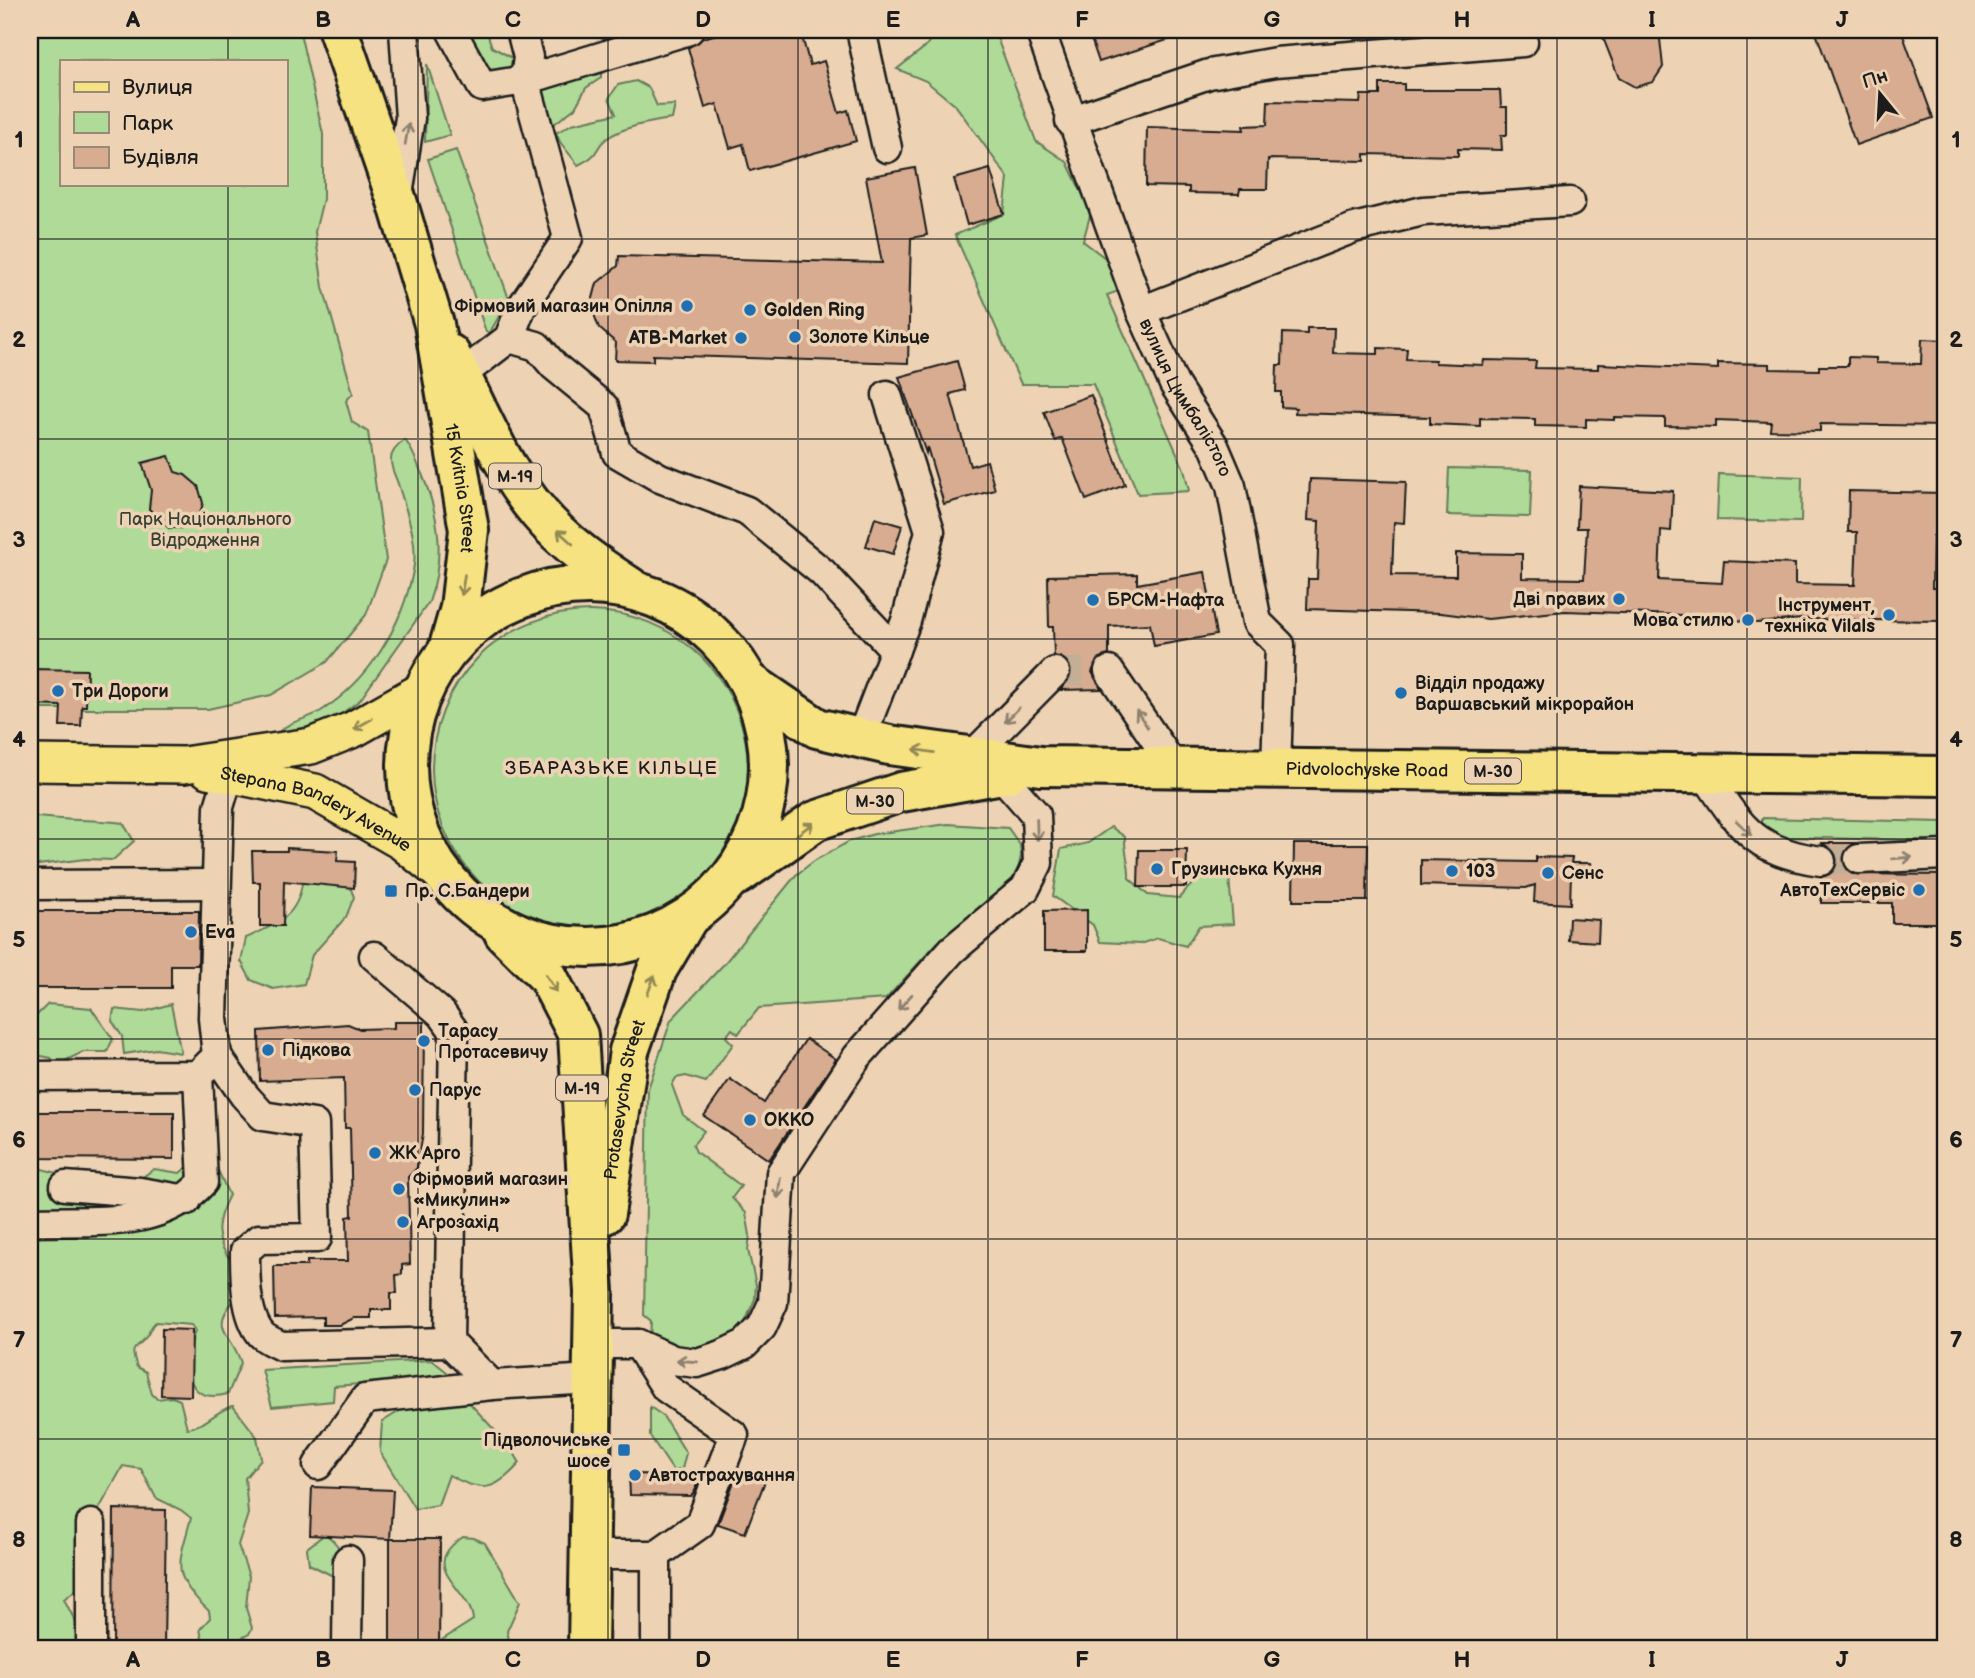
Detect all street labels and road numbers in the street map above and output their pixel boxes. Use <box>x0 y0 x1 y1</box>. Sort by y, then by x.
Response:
street label: вулиця Цимбалістого <box>1135 315 1236 480</box>
street label: 15 Kvitnia Street <box>440 422 479 555</box>
road number: М-19 <box>489 463 541 489</box>
road number: М-30 <box>1465 758 1521 784</box>
street label: Pidvolochyske Road <box>1286 759 1449 782</box>
street label: Stepana Bandery Avenue <box>219 763 416 857</box>
road number: М-30 <box>847 788 903 814</box>
street label: Protasevycha Street <box>600 1017 650 1181</box>
road number: М-19 <box>556 1076 608 1100</box>

